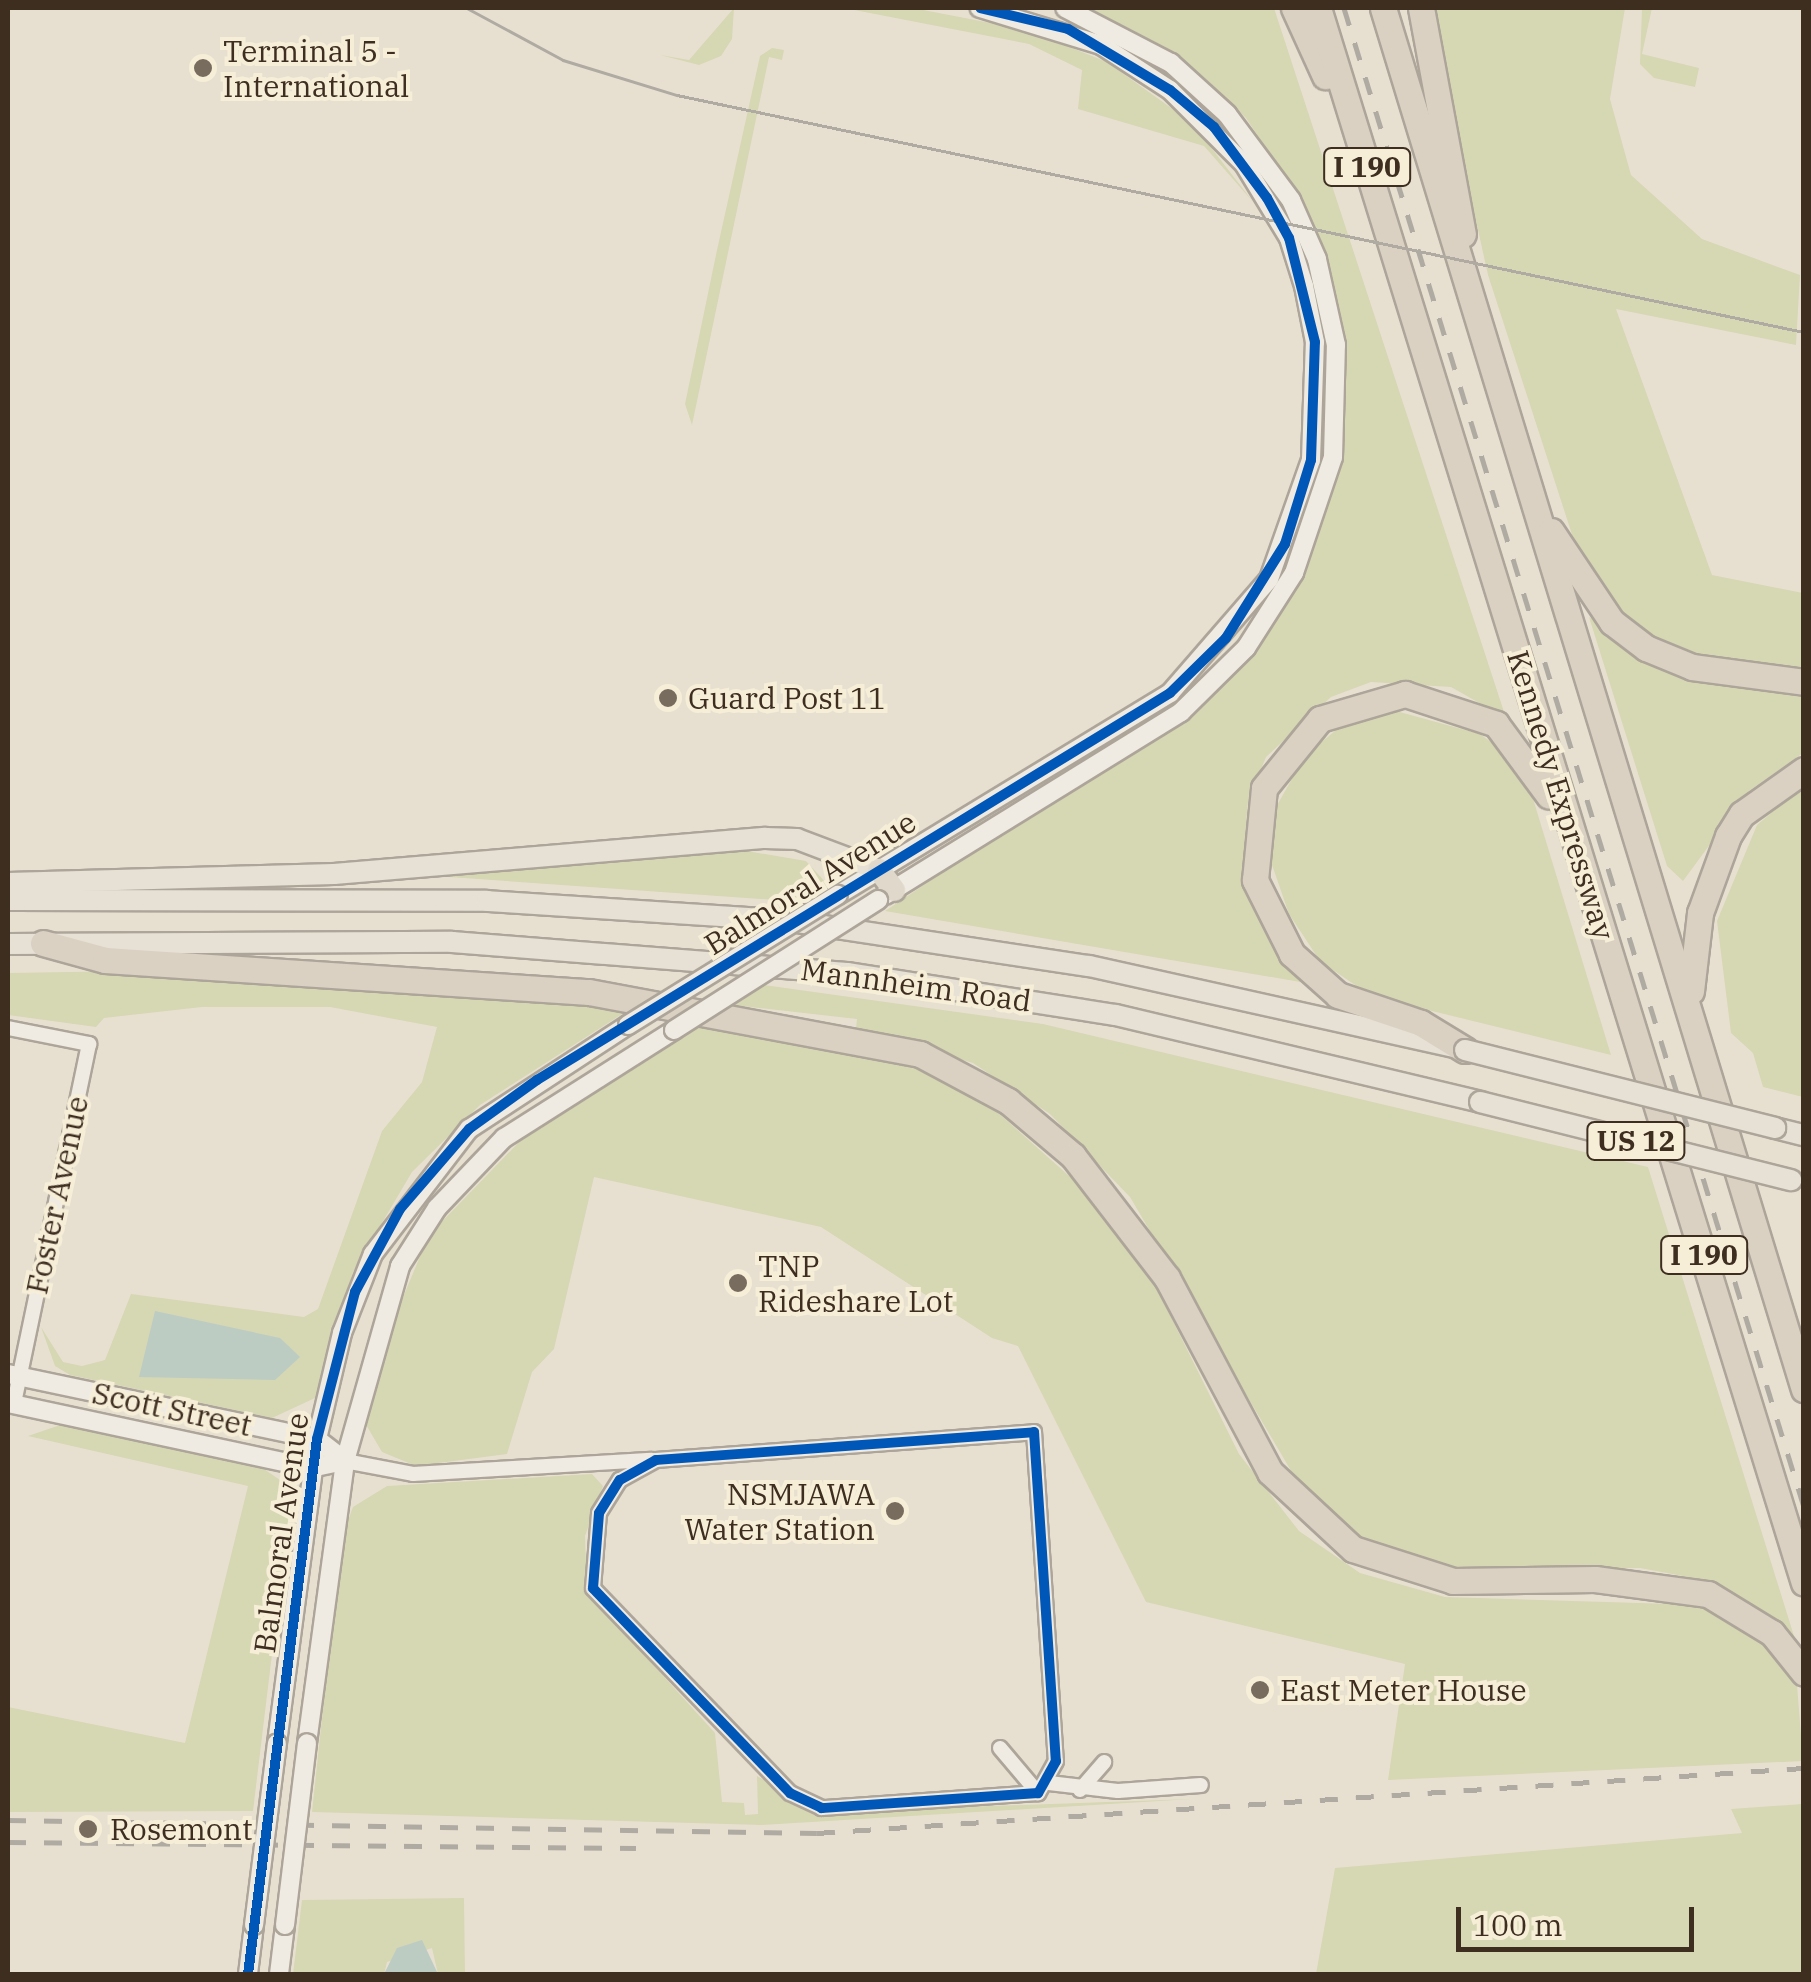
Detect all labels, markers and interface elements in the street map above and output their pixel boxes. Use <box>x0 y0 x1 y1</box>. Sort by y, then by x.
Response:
place label: Terminal 5 - International <box>223 33 409 104</box>
marker: Terminal 5 - International <box>192 57 214 79</box>
road number: I 190 <box>1322 144 1412 190</box>
street label: Kennedy Expressway <box>1500 646 1622 944</box>
place label: Guard Post 11 <box>688 680 886 716</box>
marker: Guard Post 11 <box>657 687 679 709</box>
street label: Balmoral Avenue <box>698 804 922 962</box>
street label: Mannheim Road <box>799 951 1033 1019</box>
street label: Foster Avenue <box>18 1093 96 1297</box>
road number: US 12 <box>1586 1118 1686 1164</box>
road number: I 190 <box>1659 1232 1749 1278</box>
place label: TNP Rideshare Lot <box>758 1248 953 1318</box>
marker: TNP Rideshare Lot <box>727 1272 749 1294</box>
street label: Scott Street <box>89 1375 255 1443</box>
street label: Balmoral Avenue <box>246 1411 316 1655</box>
place label: NSMJAWA Water Station <box>684 1476 875 1546</box>
marker: NSMJAWA Water Station <box>884 1500 906 1522</box>
place label: East Meter House <box>1280 1672 1527 1708</box>
marker: East Meter House <box>1249 1679 1271 1701</box>
place label: Rosemont <box>110 1811 253 1847</box>
marker: Rosemont <box>75 1816 101 1842</box>
scale bar <box>1461 1887 1698 1949</box>
text: 100 m <box>1473 1905 1563 1944</box>

